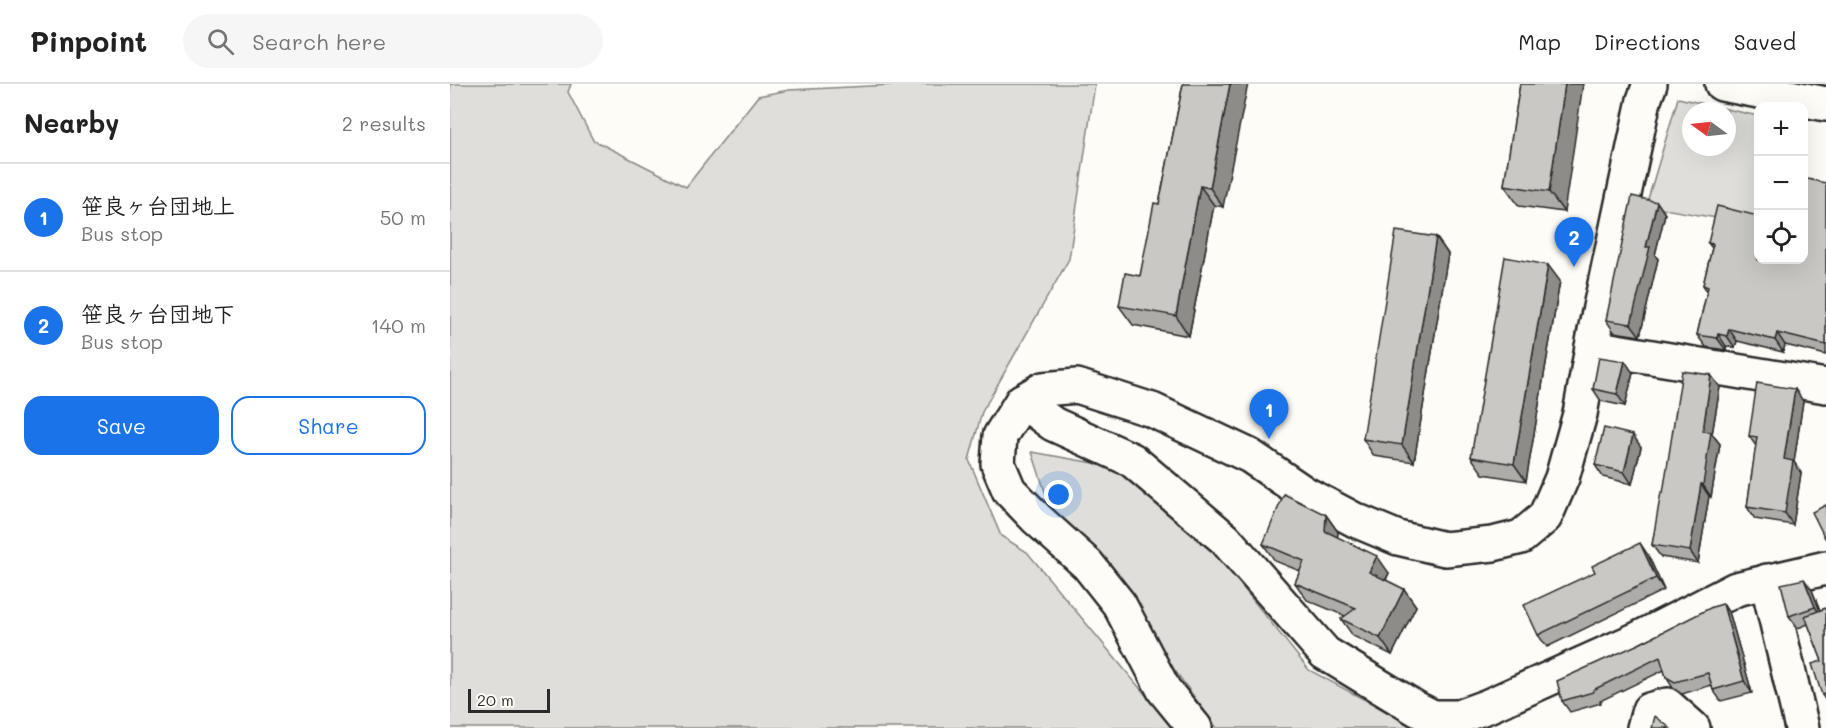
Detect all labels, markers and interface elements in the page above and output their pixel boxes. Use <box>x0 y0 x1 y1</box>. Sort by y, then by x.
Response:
search box <box>183 14 603 68</box>
text: Pinpoint <box>30 23 147 59</box>
icon: search <box>204 25 237 58</box>
text: Search here <box>252 27 386 56</box>
text: Map <box>1518 28 1561 55</box>
text: Directions <box>1594 28 1701 55</box>
text: Saved <box>1734 28 1796 55</box>
north arrow <box>1682 102 1736 156</box>
map controls <box>1754 102 1808 264</box>
button: + <box>1754 102 1808 156</box>
text: Nearby <box>24 106 119 140</box>
text: 2 results <box>342 110 426 136</box>
button: − <box>1754 156 1808 210</box>
text: 笹良ヶ台団地上 <box>81 191 235 220</box>
text: 1 <box>39 204 48 230</box>
text: 50 m <box>380 204 426 230</box>
button: locate <box>1754 210 1808 264</box>
pin: 2 <box>1554 218 1594 267</box>
text: Bus stop <box>81 220 163 246</box>
text: 笹良ヶ台団地下 <box>81 299 235 328</box>
text: 2 <box>38 312 49 338</box>
text: 140 m <box>371 312 426 338</box>
text: Bus stop <box>81 328 163 354</box>
pin: 1 <box>1250 390 1288 439</box>
button: Save <box>24 396 219 455</box>
button: Share <box>231 396 426 455</box>
your location <box>1044 480 1073 509</box>
scale bar <box>468 686 550 714</box>
text: 20 m <box>477 689 514 710</box>

